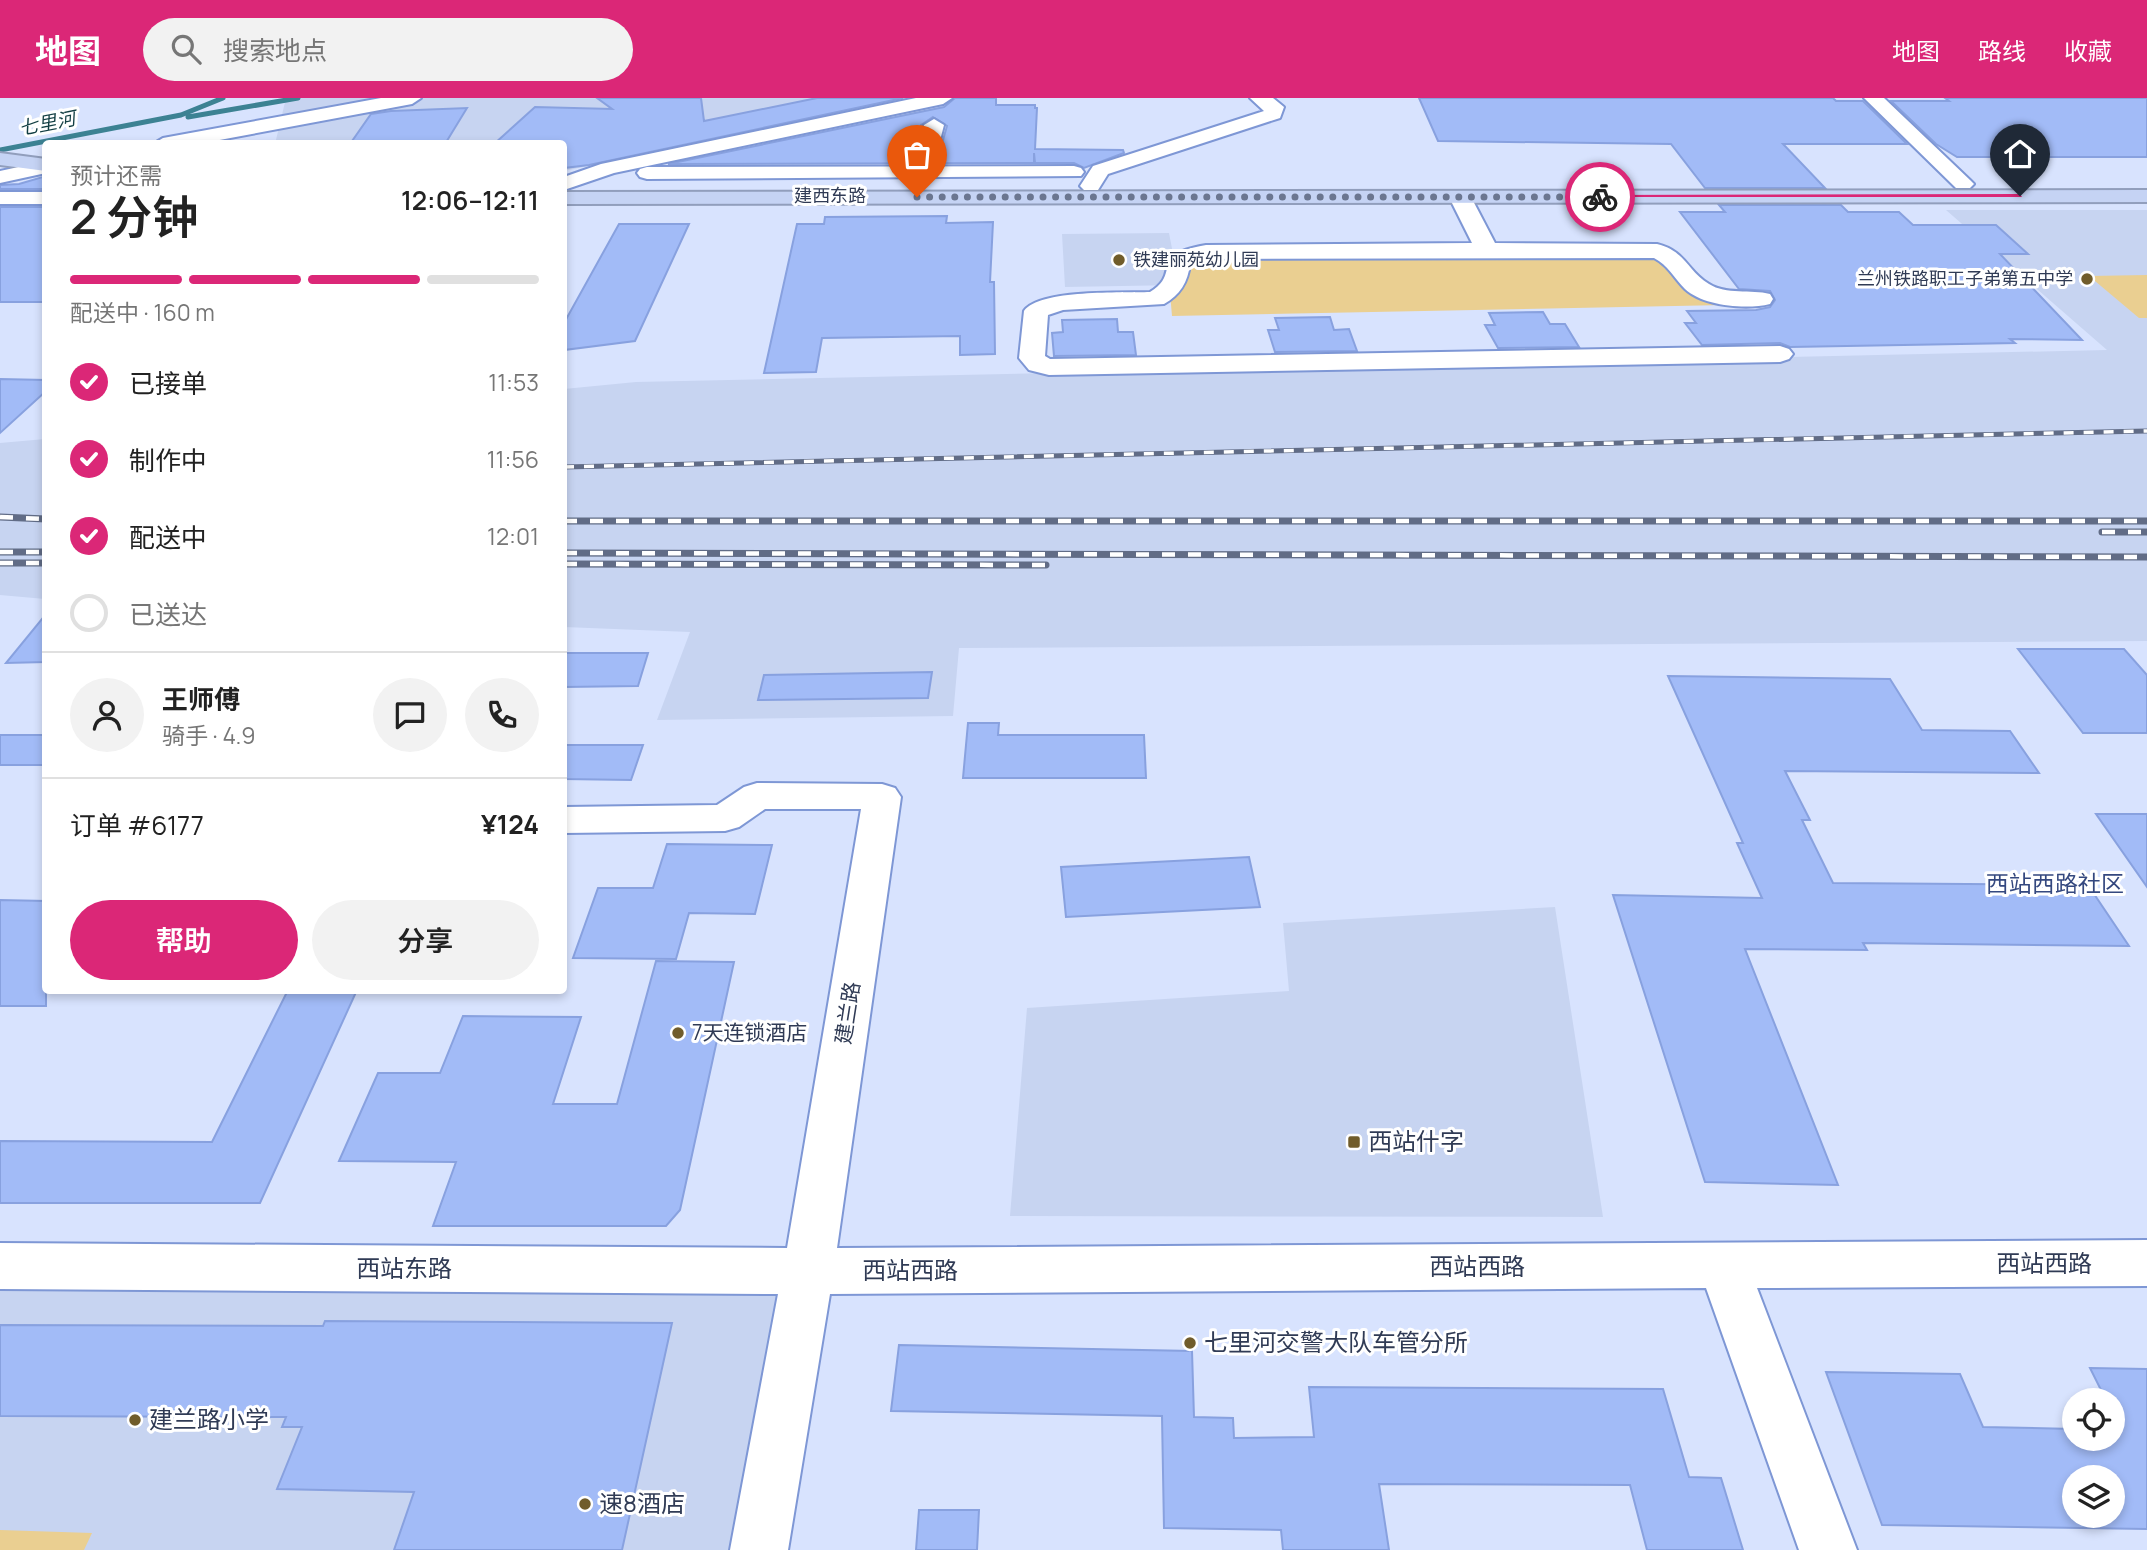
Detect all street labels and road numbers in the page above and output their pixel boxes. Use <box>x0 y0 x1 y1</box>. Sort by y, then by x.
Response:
street label: 建西东路 <box>794 183 866 207</box>
street label: 建兰路 <box>828 980 866 1046</box>
street label: 西站西路 <box>1996 1246 2092 1279</box>
street label: 西站西路 <box>1429 1249 1525 1282</box>
street label: 西站东路 <box>356 1251 452 1284</box>
street label: 西站西路 <box>862 1253 958 1286</box>

